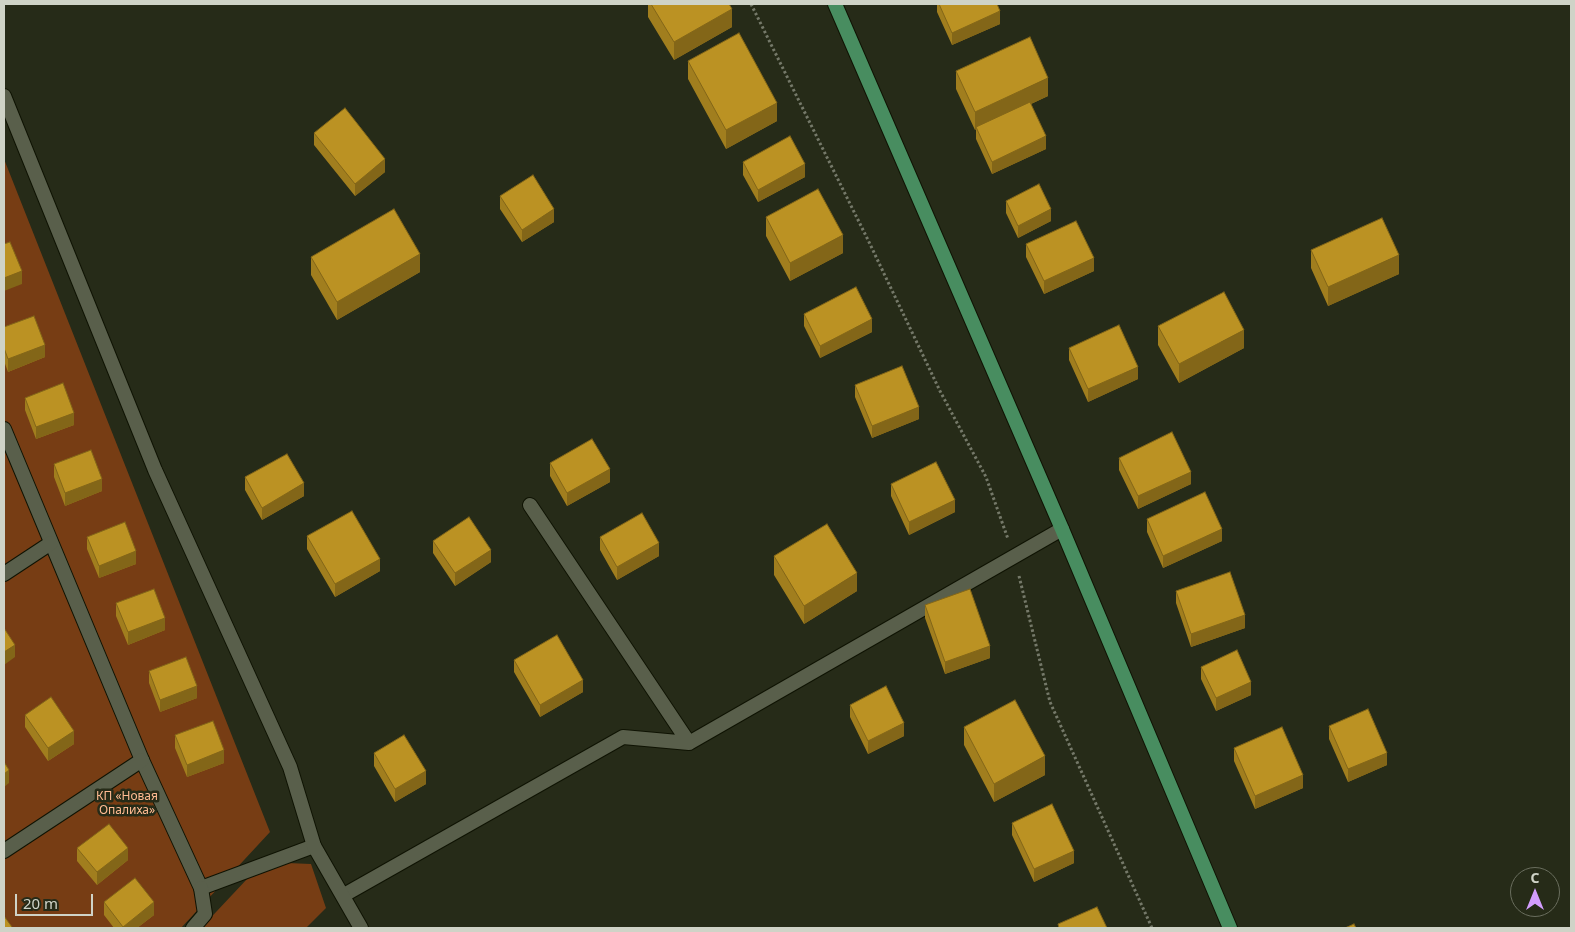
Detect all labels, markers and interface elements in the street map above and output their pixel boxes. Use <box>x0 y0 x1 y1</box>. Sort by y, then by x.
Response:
park label: КП «Новая Опалиха» <box>96 790 158 818</box>
north arrow <box>1510 867 1560 917</box>
text: С <box>1530 868 1540 887</box>
scale bar <box>18 884 95 916</box>
text: 20 m <box>23 893 58 913</box>

